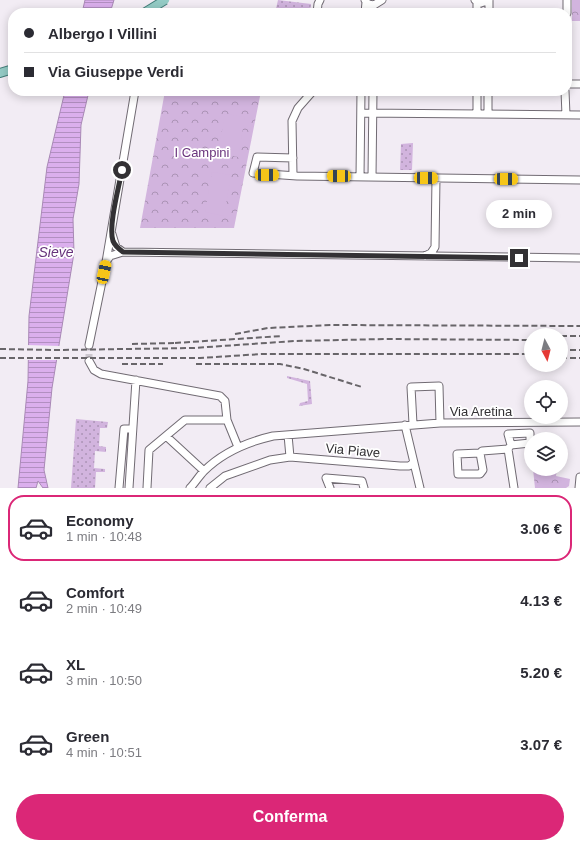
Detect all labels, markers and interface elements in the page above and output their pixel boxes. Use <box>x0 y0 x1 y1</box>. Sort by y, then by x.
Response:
text: Albergo I Villini <box>48 25 157 42</box>
text: Via Giuseppe Verdi <box>48 63 184 80</box>
park label: I Campini <box>175 145 230 160</box>
route start <box>113 161 131 179</box>
car <box>255 169 279 181</box>
car <box>327 170 351 182</box>
car <box>414 172 438 184</box>
car <box>494 173 518 185</box>
callout: 2 min <box>486 200 552 228</box>
text: 2 min <box>502 206 536 221</box>
water label: Sieve <box>38 244 74 260</box>
route end <box>510 249 528 267</box>
car <box>96 259 112 285</box>
north arrow <box>524 328 568 372</box>
map controls <box>524 328 568 476</box>
button: locate <box>524 380 568 424</box>
street label: Via Aretina <box>450 404 513 419</box>
button: layers <box>524 432 568 476</box>
street label: Via Piave <box>325 441 381 460</box>
icon: car <box>18 510 54 546</box>
text: Economy <box>66 512 134 529</box>
text: 3.06 € <box>520 520 562 537</box>
text: 1 min · 10:48 <box>66 529 142 544</box>
icon: car <box>18 582 54 618</box>
text: Comfort <box>66 584 124 601</box>
text: 4.13 € <box>520 592 562 609</box>
text: 2 min · 10:49 <box>66 601 142 616</box>
icon: car <box>18 654 54 690</box>
text: XL <box>66 656 85 673</box>
text: 5.20 € <box>520 664 562 681</box>
text: 3 min · 10:50 <box>66 673 142 688</box>
icon: car <box>18 726 54 762</box>
text: Green <box>66 728 109 745</box>
text: 3.07 € <box>520 736 562 753</box>
text: 4 min · 10:51 <box>66 745 142 760</box>
button: Conferma <box>16 794 564 840</box>

